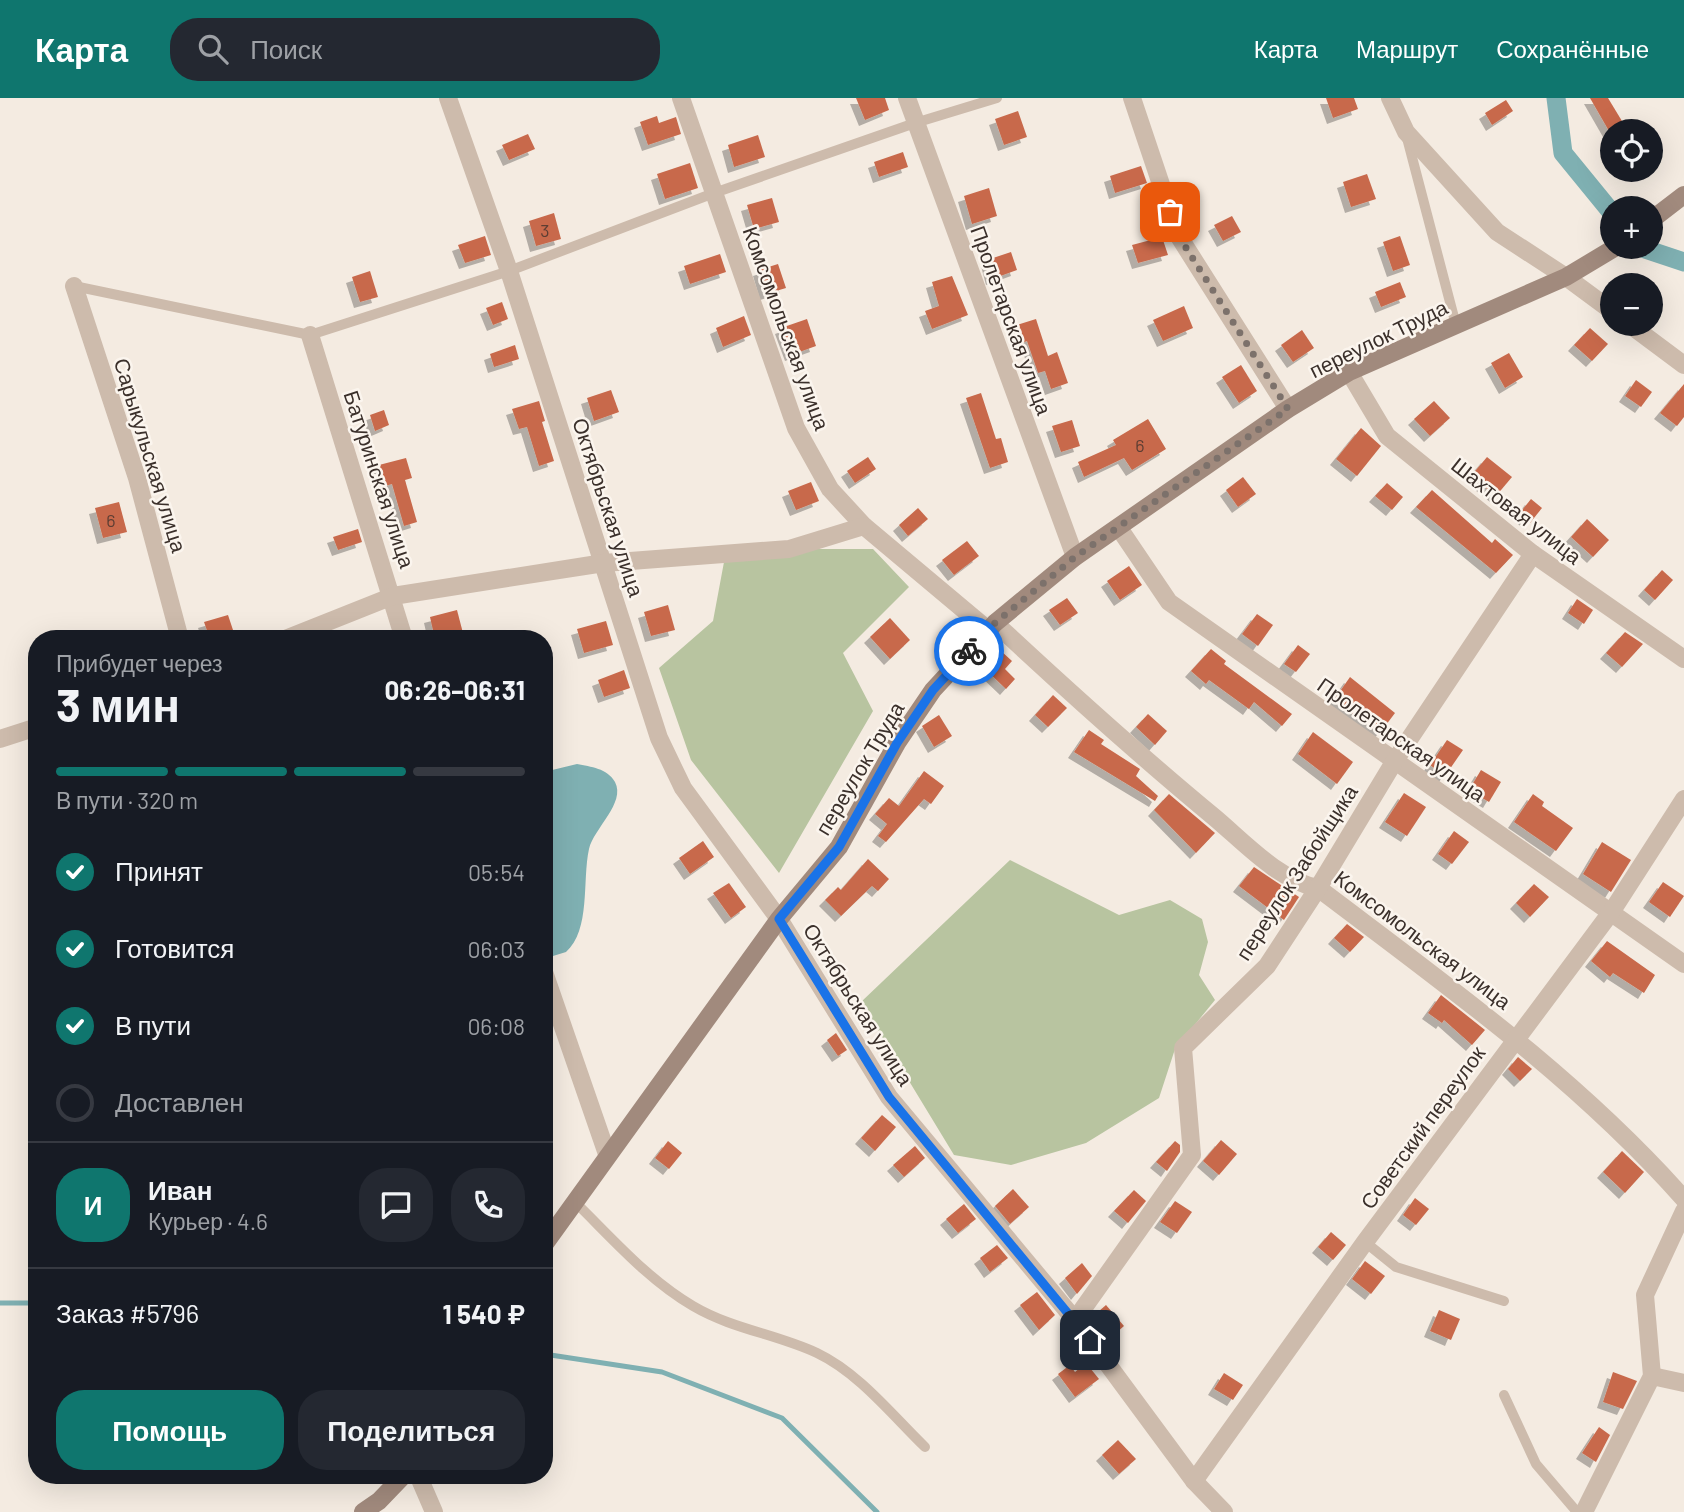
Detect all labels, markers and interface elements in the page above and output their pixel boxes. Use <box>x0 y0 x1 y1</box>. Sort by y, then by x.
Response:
search box <box>170 18 660 81</box>
text: Карта <box>35 29 128 69</box>
icon: search <box>194 30 232 68</box>
text: Поиск <box>250 33 322 64</box>
text: Карта <box>1254 34 1318 63</box>
text: Маршрут <box>1356 34 1458 63</box>
text: Сохранённые <box>1496 34 1649 63</box>
map controls <box>1600 119 1663 336</box>
button: locate <box>1600 119 1663 182</box>
pin <box>1140 182 1200 242</box>
icon: bag <box>1151 193 1189 231</box>
button: + <box>1600 196 1663 259</box>
house number: 3 <box>540 219 550 241</box>
street label: Пролетарская улица <box>966 222 1058 418</box>
street label: Комсомольская улица <box>739 223 836 433</box>
button: − <box>1600 273 1663 336</box>
street label: переулок Труда <box>1305 294 1451 382</box>
street label: Сарыкульская улица <box>110 355 193 555</box>
street label: Батуринская улица <box>339 387 421 571</box>
street label: Октябрьская улица <box>568 414 650 600</box>
house number: 6 <box>1135 434 1145 456</box>
street label: Шахтовая улица <box>1447 451 1587 569</box>
house number: 6 <box>106 509 116 531</box>
courier <box>934 616 1004 686</box>
icon: bike <box>950 632 988 670</box>
text: Прибудет через <box>56 649 223 677</box>
street label: Пролетарская улица <box>1313 672 1491 807</box>
text: 06:26–06:31 <box>384 674 525 705</box>
text: 3 мин <box>56 676 180 731</box>
street label: переулок Труда <box>810 697 909 839</box>
street label: переулок Забойщика <box>1230 779 1362 964</box>
text: В пути · 320 m <box>56 786 198 814</box>
icon: check <box>56 853 94 891</box>
text: Принят <box>115 855 203 886</box>
text: 05:54 <box>468 858 525 886</box>
street label: Комсомольская улица <box>1330 864 1517 1014</box>
street label: Октябрьская улица <box>799 918 919 1090</box>
icon: check <box>56 930 94 968</box>
text: Готовится <box>115 932 234 963</box>
text: 06:03 <box>468 935 525 963</box>
icon: check <box>56 1007 94 1045</box>
text: В пути <box>115 1009 191 1040</box>
text: 06:08 <box>467 1012 525 1040</box>
street label: Советский переулок <box>1355 1040 1490 1213</box>
text: Доставлен <box>115 1086 244 1117</box>
button: chat <box>359 1168 433 1242</box>
button: phone <box>451 1168 525 1242</box>
text: Иван <box>148 1174 213 1205</box>
text: И <box>84 1189 102 1220</box>
text: Курьер · 4.6 <box>148 1207 268 1235</box>
text: Заказ #5796 <box>56 1297 199 1328</box>
text: 1 540 ₽ <box>443 1298 525 1329</box>
pin <box>1060 1310 1120 1370</box>
icon: home <box>1071 1321 1109 1359</box>
button: Помощь <box>56 1390 284 1470</box>
button: Поделиться <box>298 1390 525 1470</box>

